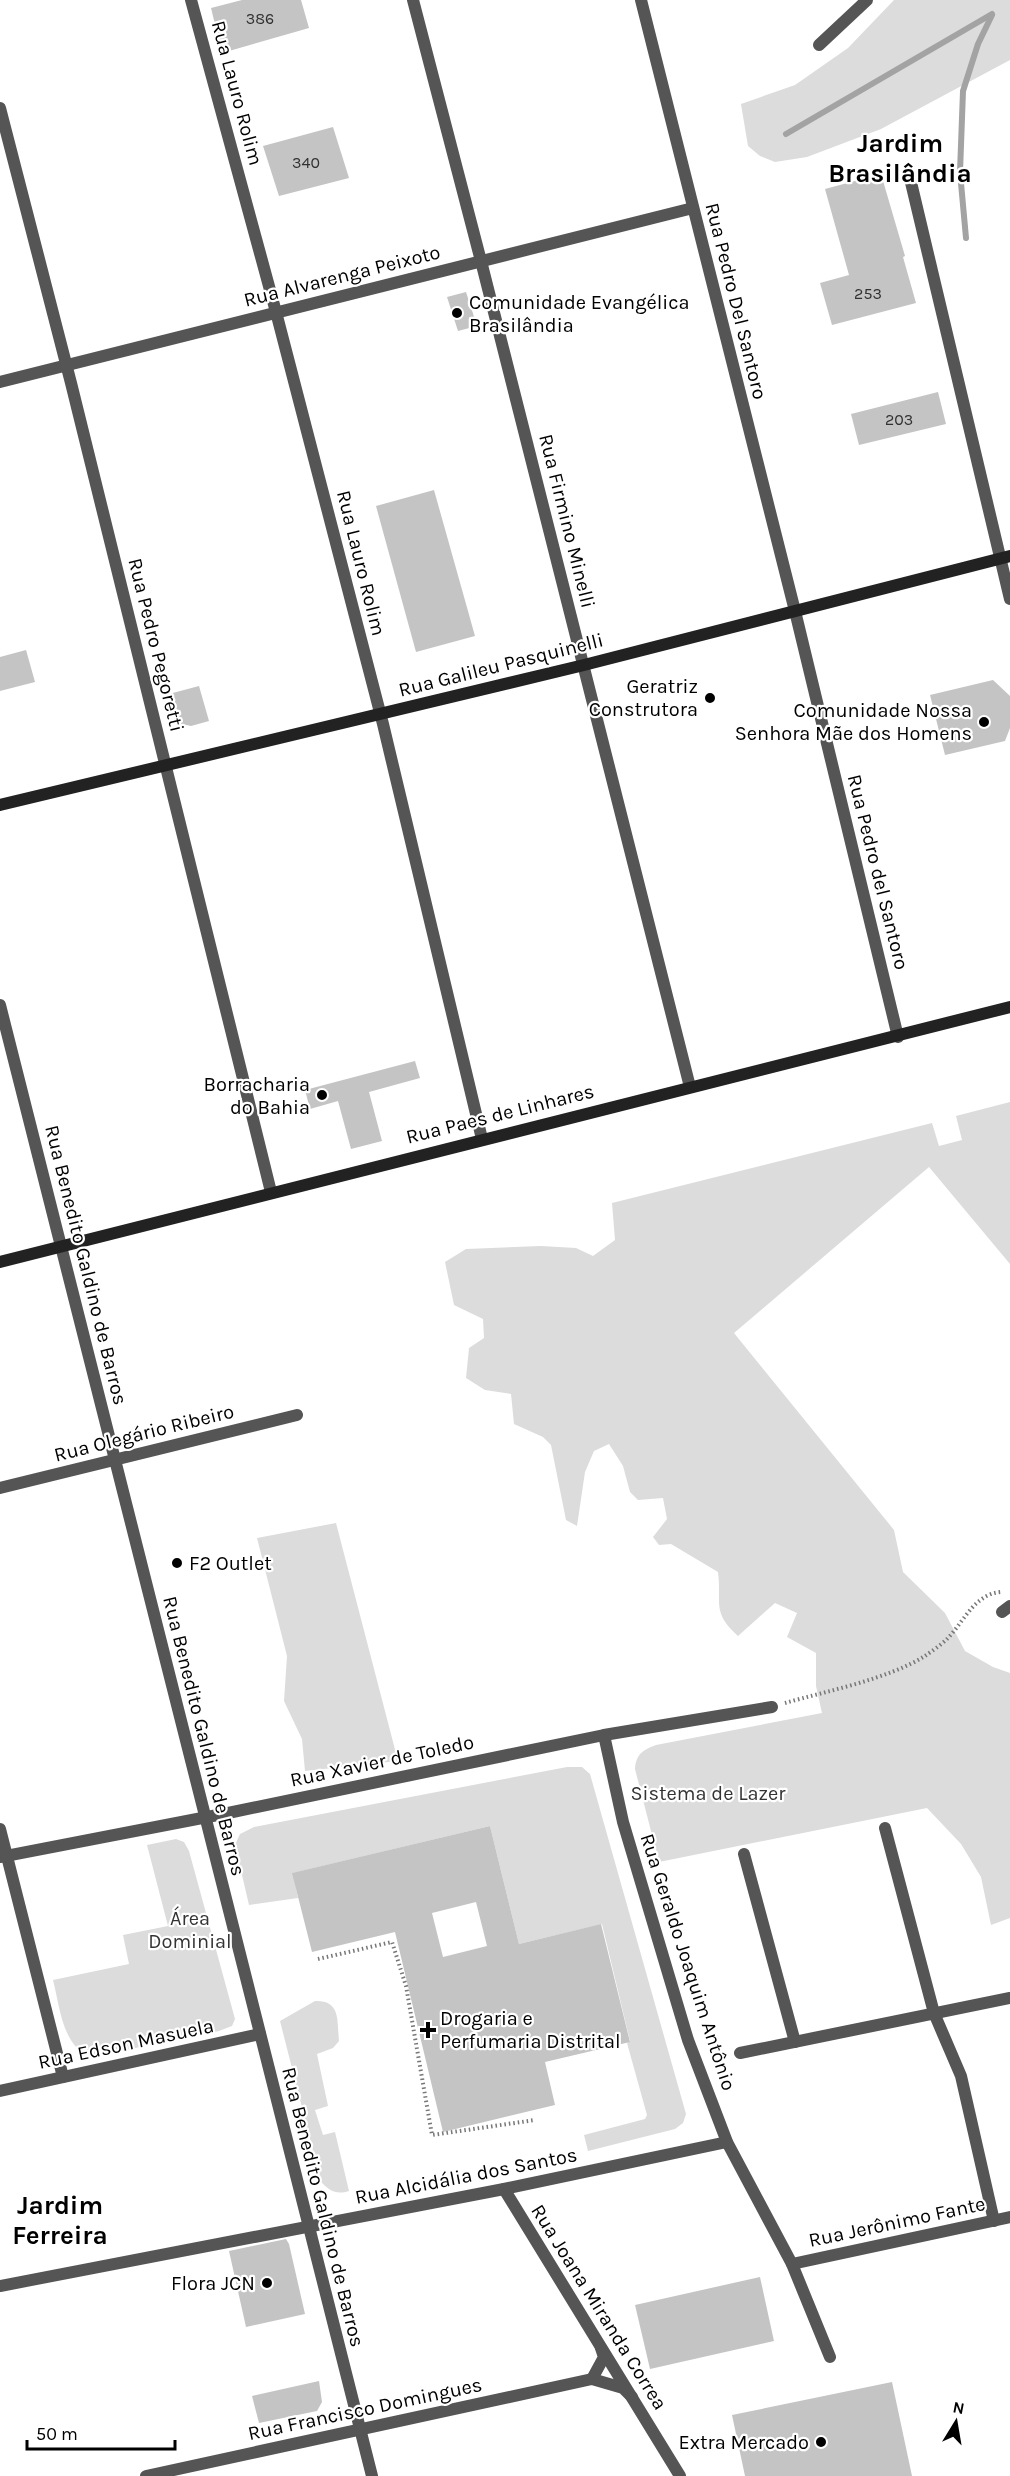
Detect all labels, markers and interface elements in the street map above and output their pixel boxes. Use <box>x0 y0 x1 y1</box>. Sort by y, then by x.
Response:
house number: 386 <box>246 9 274 28</box>
street label: Rua Lauro Rolim <box>207 18 267 168</box>
district label: Jardim Brasilândia <box>828 128 972 189</box>
house number: 340 <box>292 153 320 172</box>
street label: Rua Pedro Del Santoro <box>700 200 772 402</box>
street label: Rua Alvarenga Peixoto <box>241 240 443 312</box>
house number: 253 <box>854 284 882 303</box>
place label: Comunidade Evangélica Brasilândia <box>469 291 690 337</box>
marker: Comunidade Evangélica Brasilândia <box>450 306 464 320</box>
house number: 203 <box>885 410 913 429</box>
street label: Rua Firmino Minelli <box>534 432 600 610</box>
street label: Rua Lauro Rolim <box>332 488 390 638</box>
street label: Rua Pedro Pegoretti <box>123 556 189 734</box>
street label: Rua Galileu Pasquinelli <box>396 628 606 702</box>
place label: Geratriz Construtora <box>589 675 698 721</box>
marker: Geratriz Construtora <box>703 691 717 705</box>
place label: Comunidade Nossa Senhora Mãe dos Homens <box>735 699 972 745</box>
marker: Comunidade Nossa Senhora Mãe dos Homens <box>977 715 991 729</box>
street label: Rua Pedro del Santoro <box>843 772 913 972</box>
place label: Borracharia do Bahia <box>204 1073 310 1119</box>
street label: Rua Paes de Linhares <box>404 1079 596 1149</box>
marker: Borracharia do Bahia <box>315 1088 329 1102</box>
street label: Rua Benedito Galdino de Barros <box>40 1123 132 1407</box>
street label: Rua Olegário Ribeiro <box>52 1400 236 1466</box>
place label: F2 Outlet <box>189 1552 272 1575</box>
marker: F2 Outlet <box>170 1556 184 1570</box>
street label: Rua Benedito Galdino de Barros <box>158 1594 250 1878</box>
street label: Rua Xavier de Toledo <box>288 1730 476 1792</box>
park label: Sistema de Lazer <box>630 1782 786 1805</box>
street label: Rua Geraldo Joaquim Antônio <box>636 1831 740 2093</box>
park label: Área Dominial <box>148 1906 232 1953</box>
place label: Drogaria e Perfumaria Distrital <box>440 2007 621 2053</box>
street label: Rua Edson Masuela <box>36 2014 216 2074</box>
marker: Drogaria e Perfumaria Distrital <box>421 2023 435 2037</box>
street label: Rua Benedito Galdino de Barros <box>277 2065 369 2349</box>
street label: Rua Alcidália dos Santos <box>353 2143 579 2209</box>
district label: Jardim Ferreira <box>12 2190 108 2251</box>
street label: Rua Jerônimo Fante <box>807 2192 987 2252</box>
street label: Rua Joana Miranda Correa <box>526 2200 672 2414</box>
place label: Flora JCN <box>171 2272 255 2295</box>
marker: Flora JCN <box>260 2276 274 2290</box>
street label: Rua Francisco Domingues <box>246 2373 484 2445</box>
north arrow <box>926 2392 986 2452</box>
text: N <box>951 2397 966 2418</box>
scale bar <box>27 2413 176 2451</box>
text: 50 m <box>36 2423 78 2445</box>
place label: Extra Mercado <box>678 2431 809 2454</box>
marker: Extra Mercado <box>814 2435 828 2449</box>

